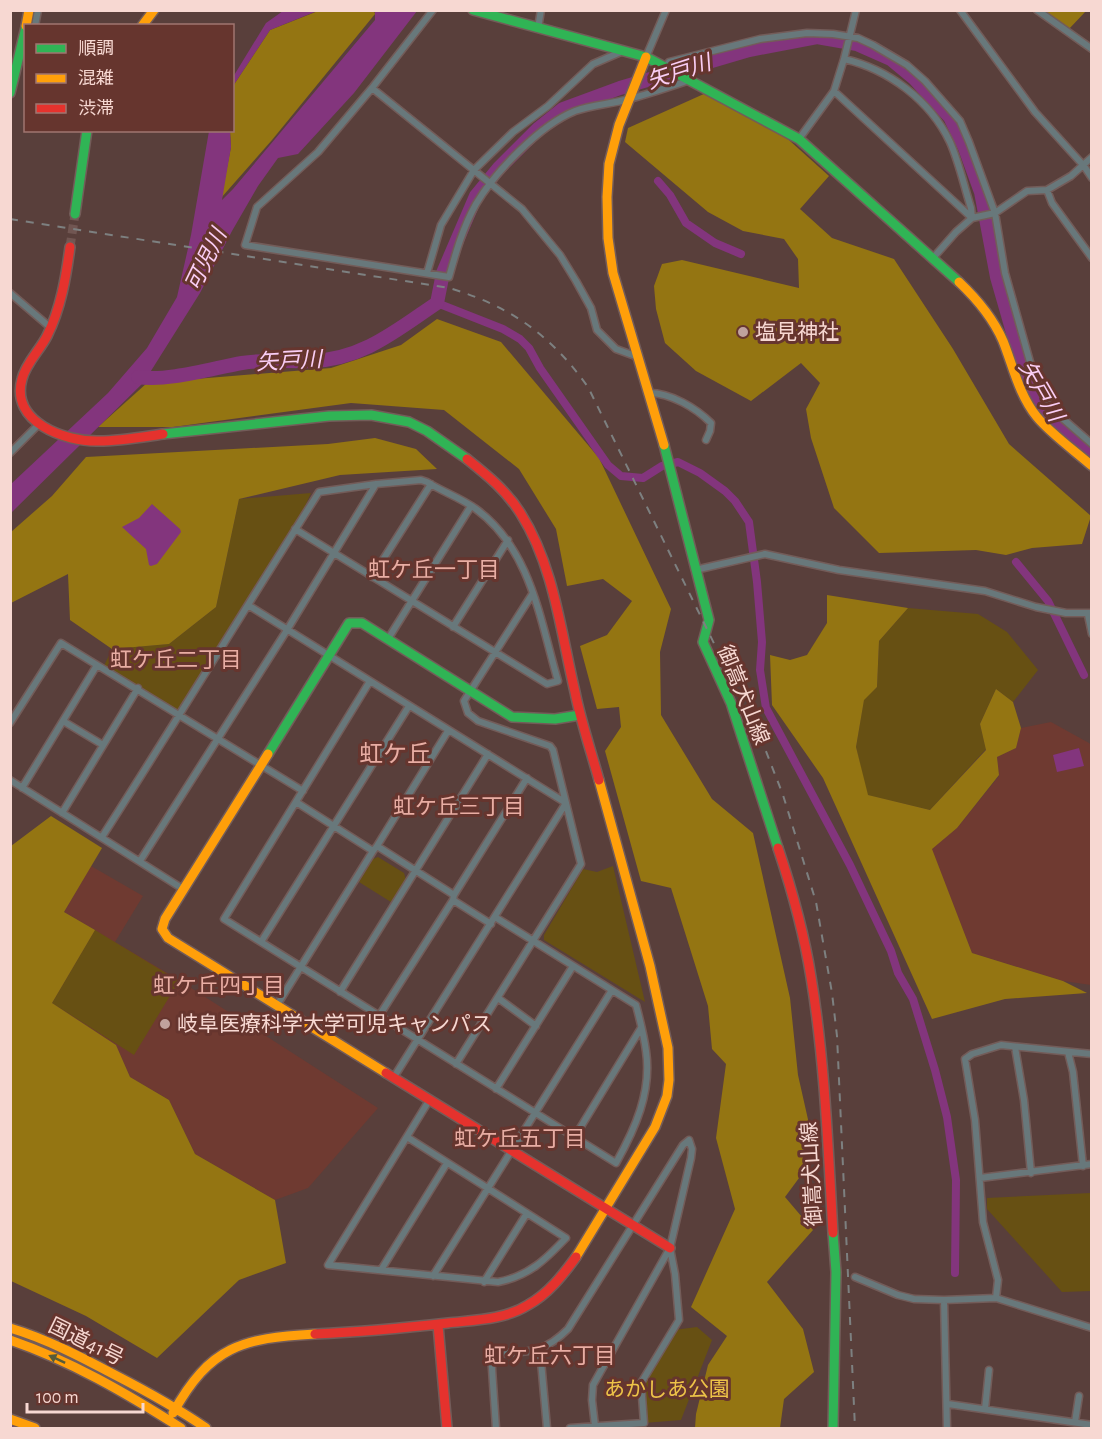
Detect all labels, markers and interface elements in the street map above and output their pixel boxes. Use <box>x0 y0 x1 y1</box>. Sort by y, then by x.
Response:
legend <box>24 24 234 132</box>
text: 順調 <box>78 40 114 58</box>
water label: 矢戸川 <box>644 50 716 93</box>
text: 混雑 <box>78 68 114 88</box>
text: 渋滞 <box>78 99 114 118</box>
water label: 可児川 <box>182 224 231 294</box>
place label: 塩見神社 <box>755 321 839 343</box>
marker: 塩見神社 <box>736 325 750 339</box>
water label: 矢戸川 <box>255 347 325 374</box>
water label: 矢戸川 <box>1015 356 1069 427</box>
district label: 虹ケ丘一丁目 <box>368 558 500 581</box>
street label: 御嵩犬山線 <box>714 642 773 748</box>
district label: 虹ケ丘二丁目 <box>110 648 242 671</box>
district label: 虹ケ丘 <box>359 741 431 767</box>
district label: 虹ケ丘三丁目 <box>393 795 525 818</box>
district label: 虹ケ丘四丁目 <box>153 974 285 997</box>
place label: 岐阜医療科学大学可児キャンパス <box>177 1013 492 1035</box>
marker: 岐阜医療科学大学可児キャンパス <box>158 1017 172 1031</box>
street label: 御嵩犬山線 <box>798 1121 825 1227</box>
district label: 虹ケ丘五丁目 <box>454 1127 586 1150</box>
street label: 国道41号 <box>45 1314 127 1369</box>
district label: 虹ケ丘六丁目 <box>484 1344 616 1367</box>
one-way arrow <box>47 1354 65 1364</box>
scale bar <box>27 1376 142 1414</box>
park label: あかしあ公園 <box>604 1379 730 1400</box>
text: 100 m <box>36 1389 79 1407</box>

